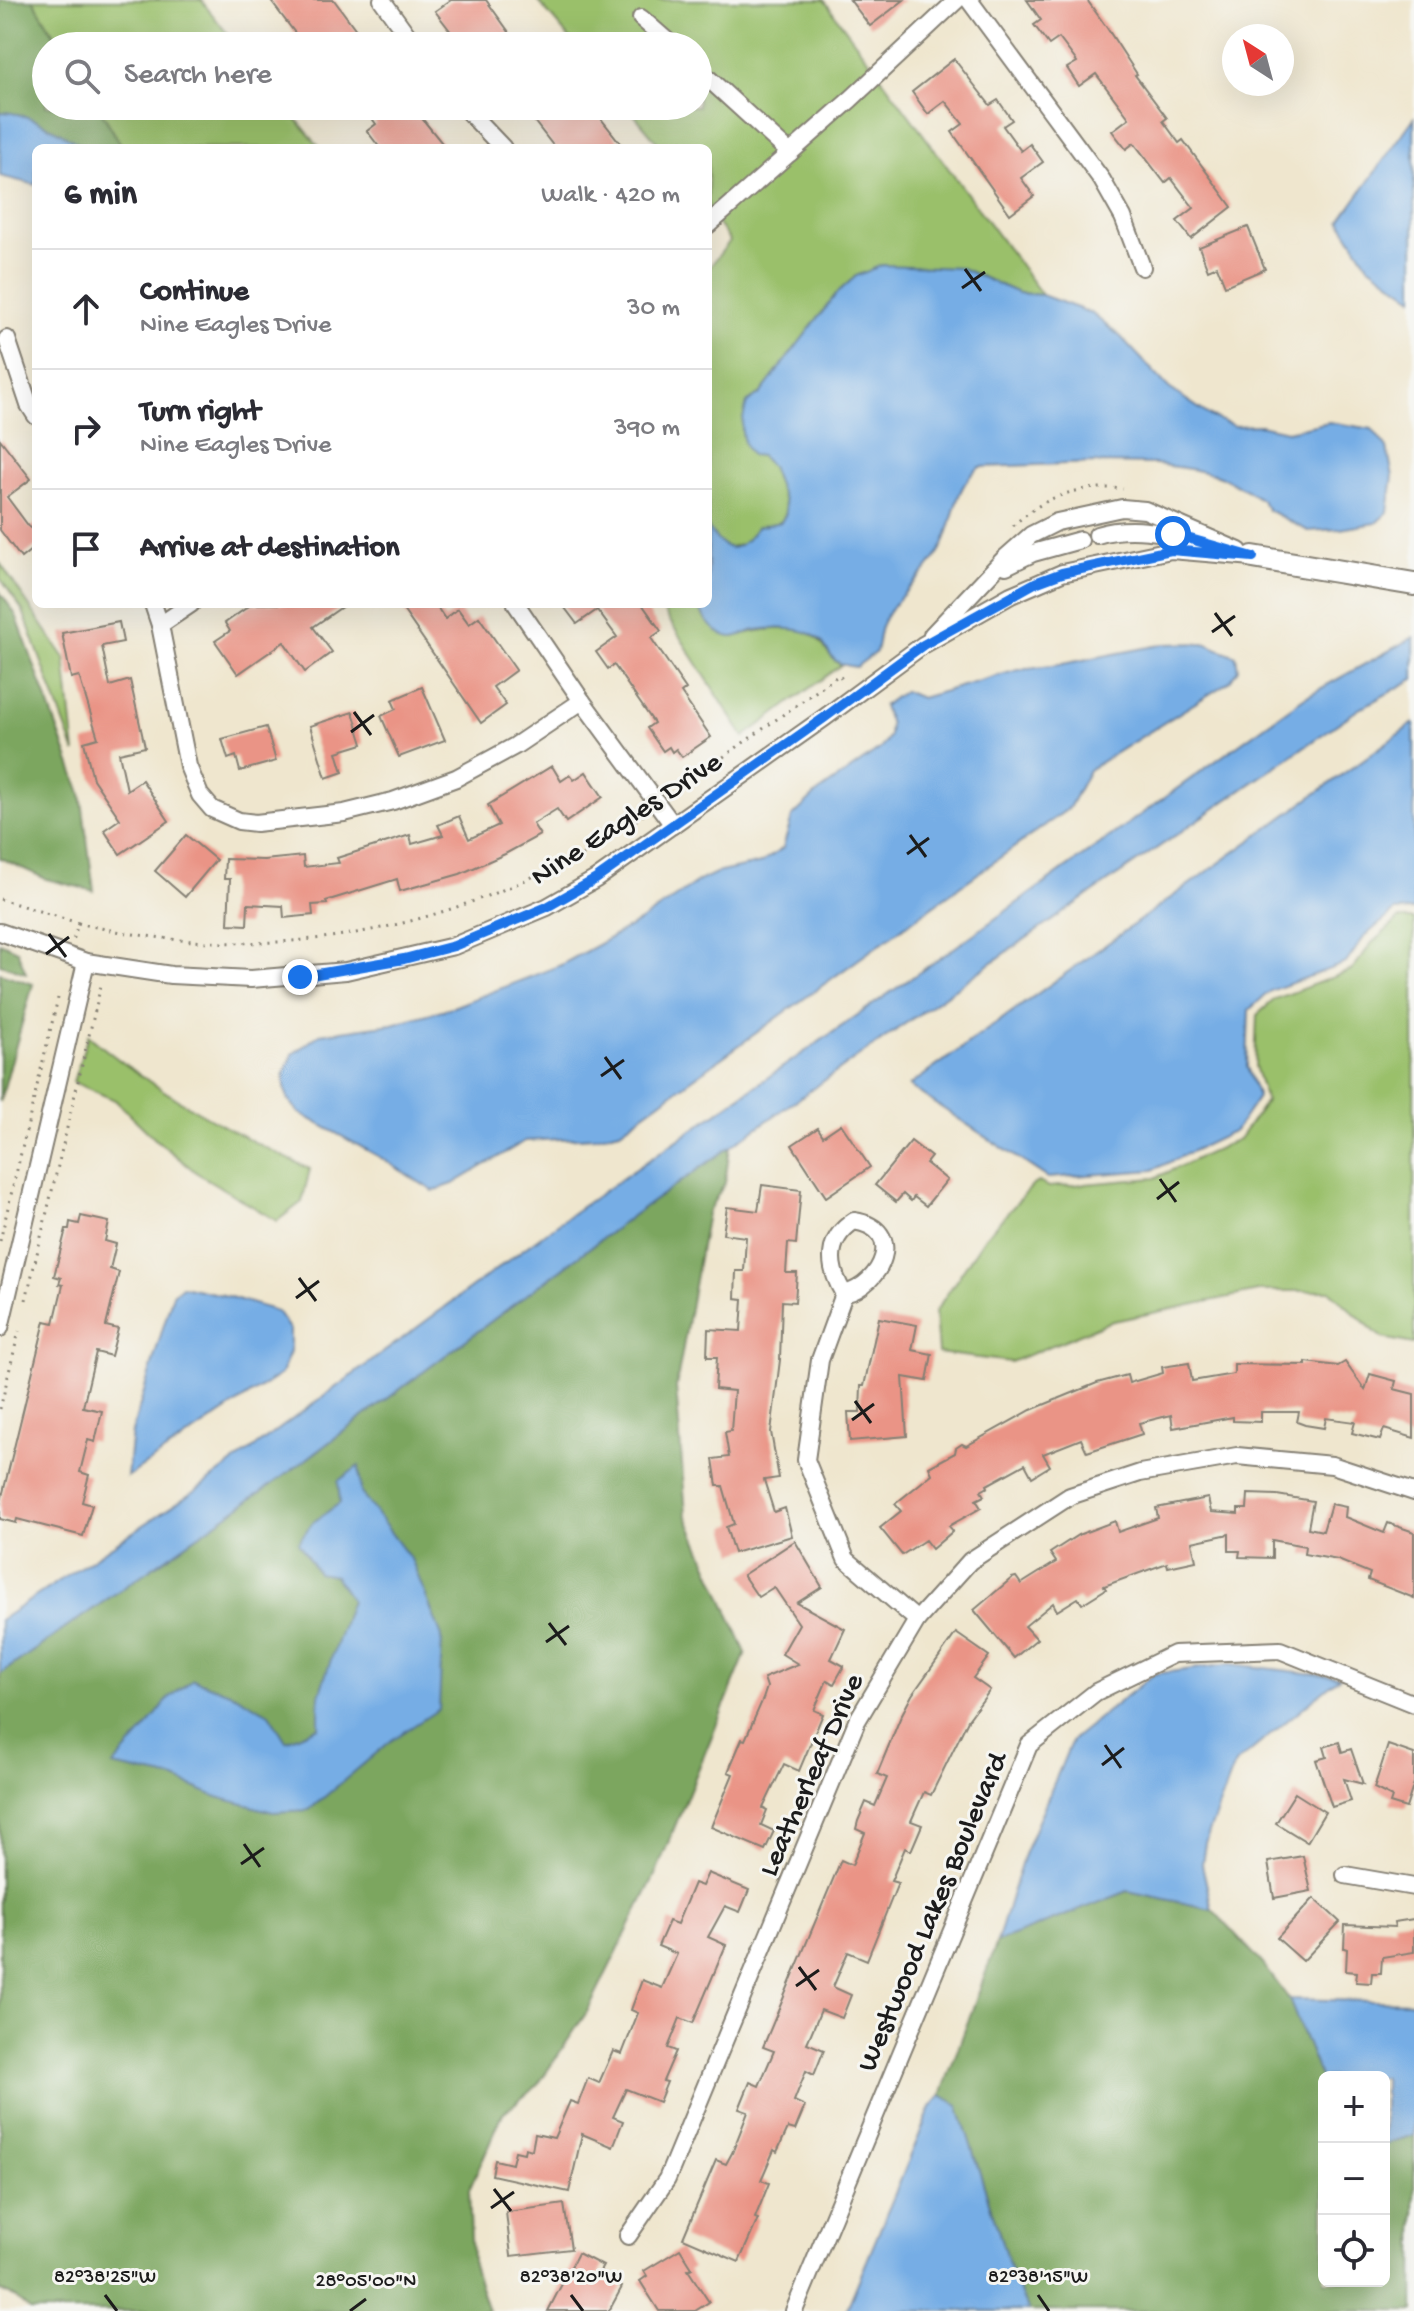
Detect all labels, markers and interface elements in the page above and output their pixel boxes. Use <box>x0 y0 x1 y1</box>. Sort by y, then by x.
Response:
north arrow <box>1222 24 1294 96</box>
search box <box>32 32 712 120</box>
icon: search <box>60 54 104 98</box>
text: Search here <box>124 59 272 94</box>
text: 6 min <box>64 176 137 216</box>
text: Walk · 420 m <box>541 181 680 212</box>
text: Continue <box>140 276 249 311</box>
icon: ahead <box>64 287 108 331</box>
text: 30 m <box>627 294 680 325</box>
text: Nine Eagles Drive <box>140 311 332 342</box>
text: Turn right <box>140 396 260 431</box>
icon: right <box>64 407 108 451</box>
text: 390 m <box>614 414 680 445</box>
text: Nine Eagles Drive <box>140 431 332 462</box>
route start <box>1155 516 1191 552</box>
icon: arrive <box>64 527 108 571</box>
text: Arrive at destination <box>140 532 400 567</box>
street label: Nine Eagles Drive <box>525 746 730 896</box>
route end <box>282 959 318 995</box>
street label: Leatherleaf Drive <box>753 1669 874 1883</box>
street label: Westwood Lakes Boulevard <box>851 1746 1018 2078</box>
map controls <box>1318 2071 1390 2287</box>
button: + <box>1318 2071 1390 2143</box>
button: − <box>1318 2143 1390 2215</box>
button: locate <box>1318 2215 1390 2287</box>
text: 82°38'25"W <box>54 2267 156 2290</box>
text: 82°38'20"W <box>520 2267 622 2290</box>
text: 82°38'15"W <box>988 2267 1088 2290</box>
text: 28°05'00"N <box>316 2271 416 2294</box>

